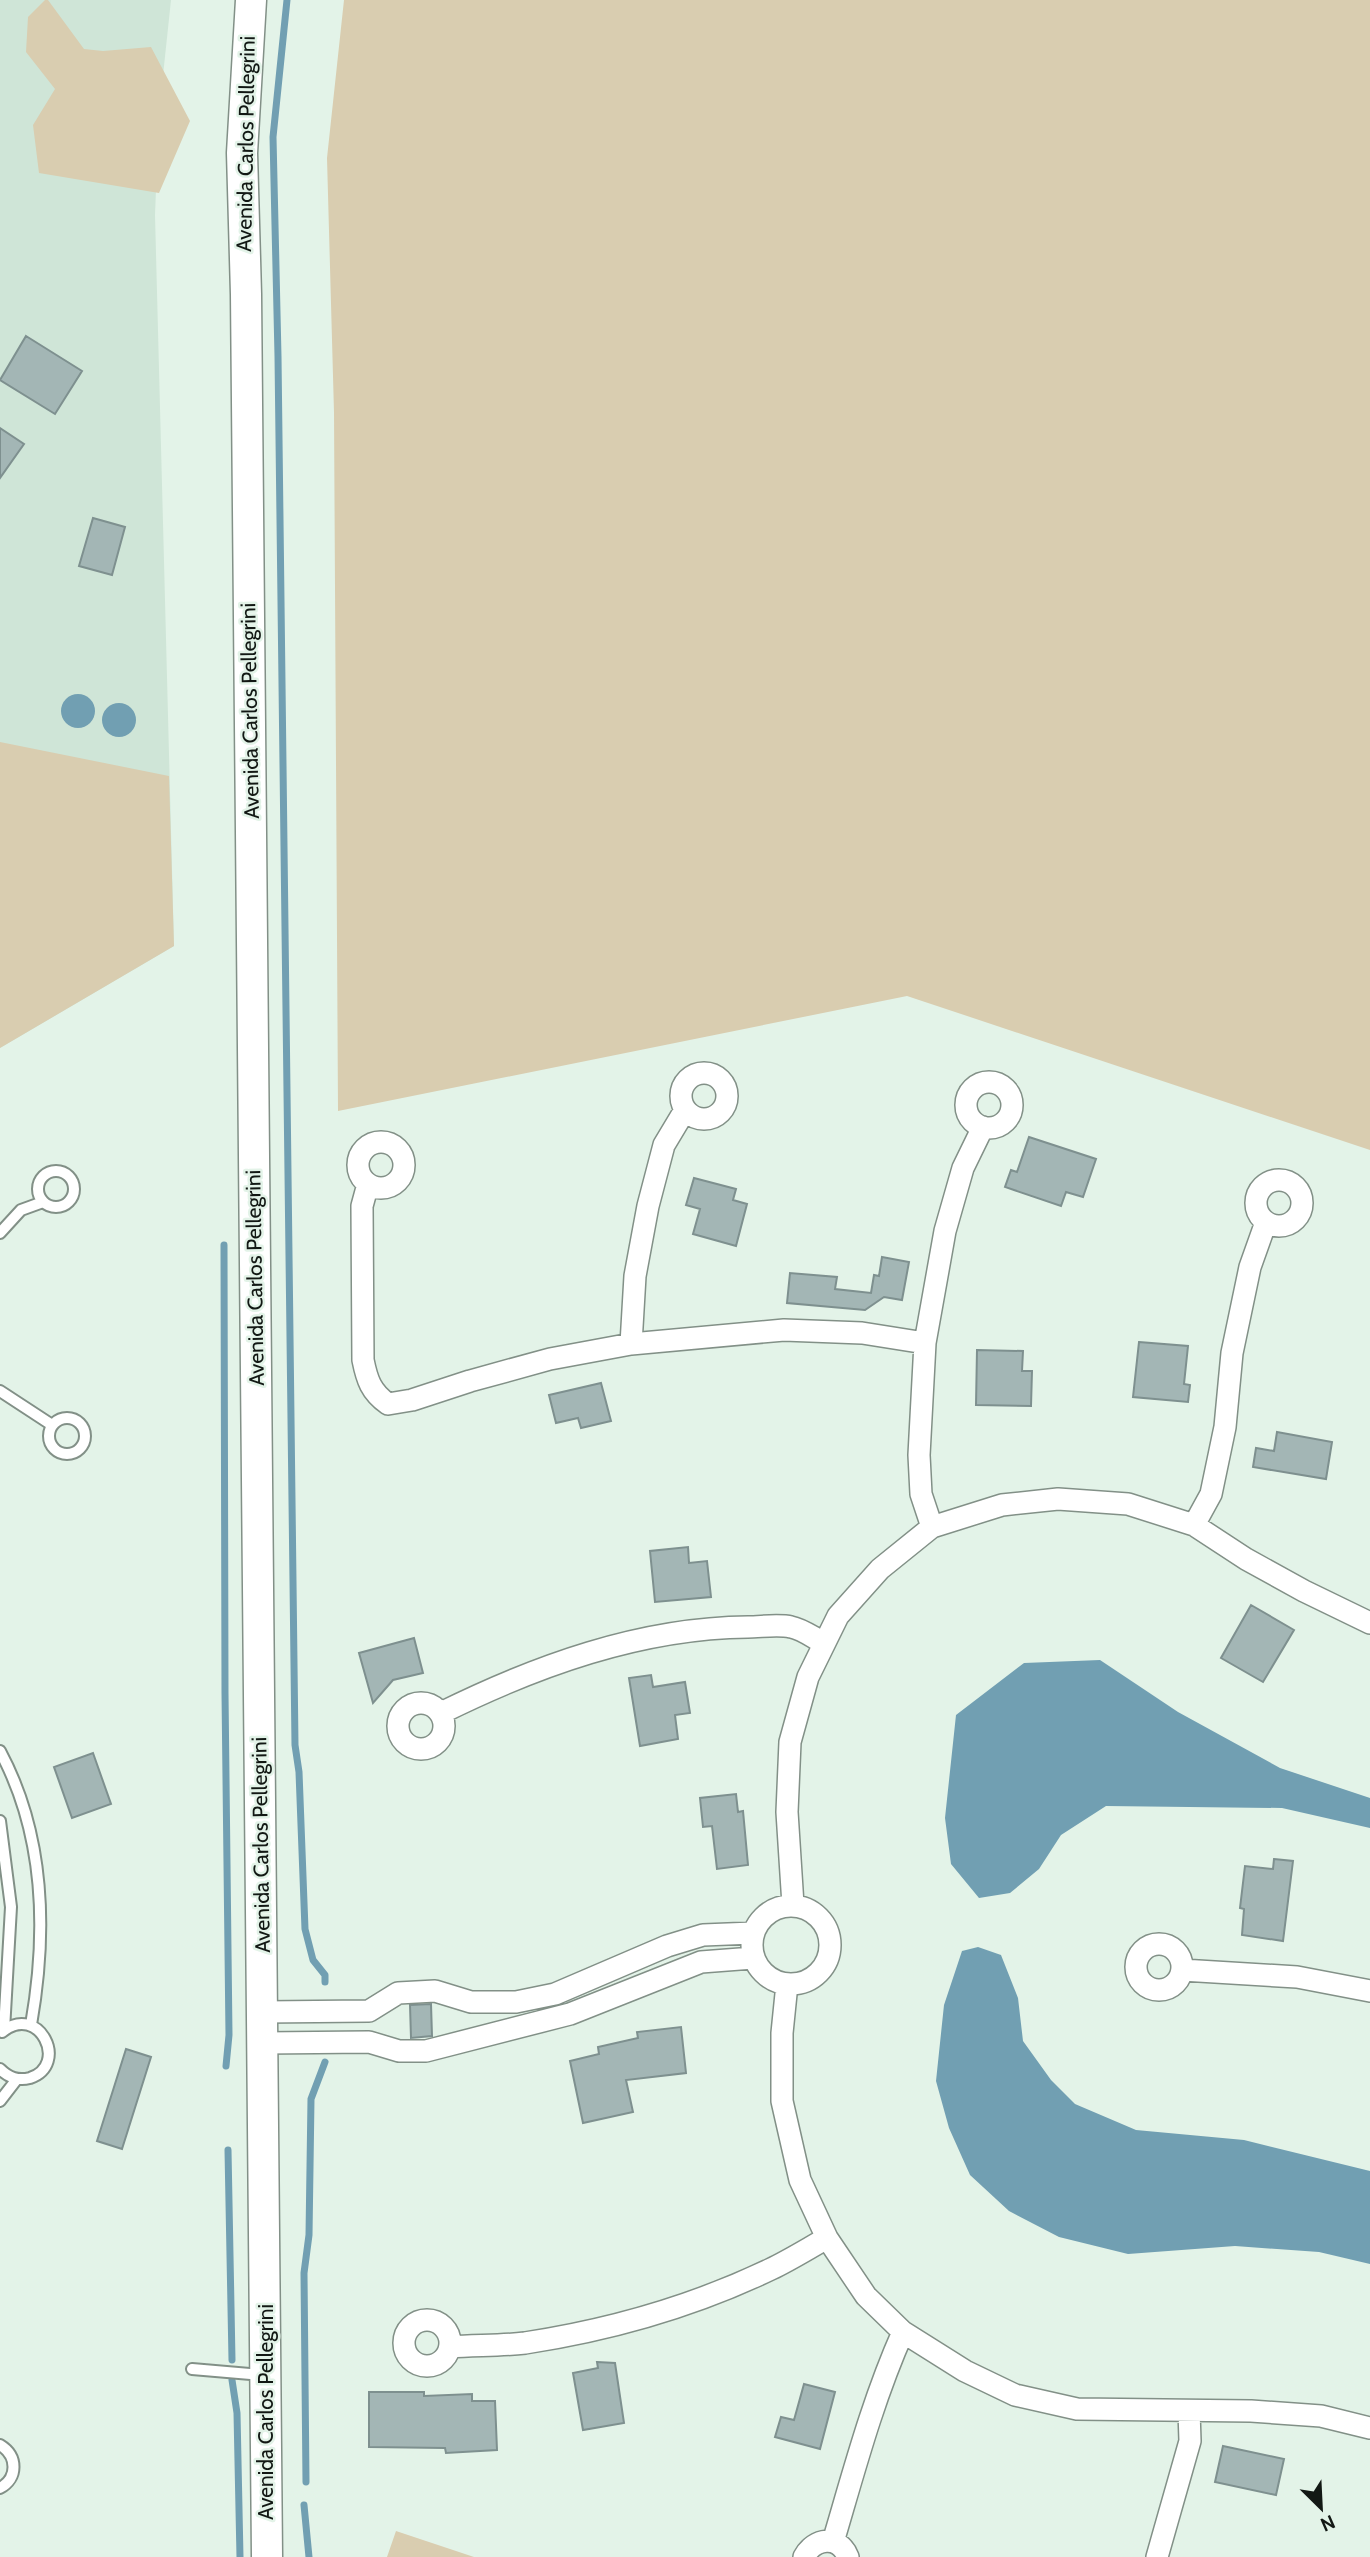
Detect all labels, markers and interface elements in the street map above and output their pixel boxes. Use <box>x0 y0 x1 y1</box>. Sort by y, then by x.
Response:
street label: Avenida Carlos Pellegrini <box>231 36 260 252</box>
street label: Avenida Carlos Pellegrini <box>235 603 264 819</box>
street label: Avenida Carlos Pellegrini <box>240 1170 269 1386</box>
street label: Avenida Carlos Pellegrini <box>246 1737 275 1953</box>
street label: Avenida Carlos Pellegrini <box>253 2304 278 2520</box>
north arrow <box>1286 2473 1356 2543</box>
text: N <box>1317 2510 1339 2536</box>

